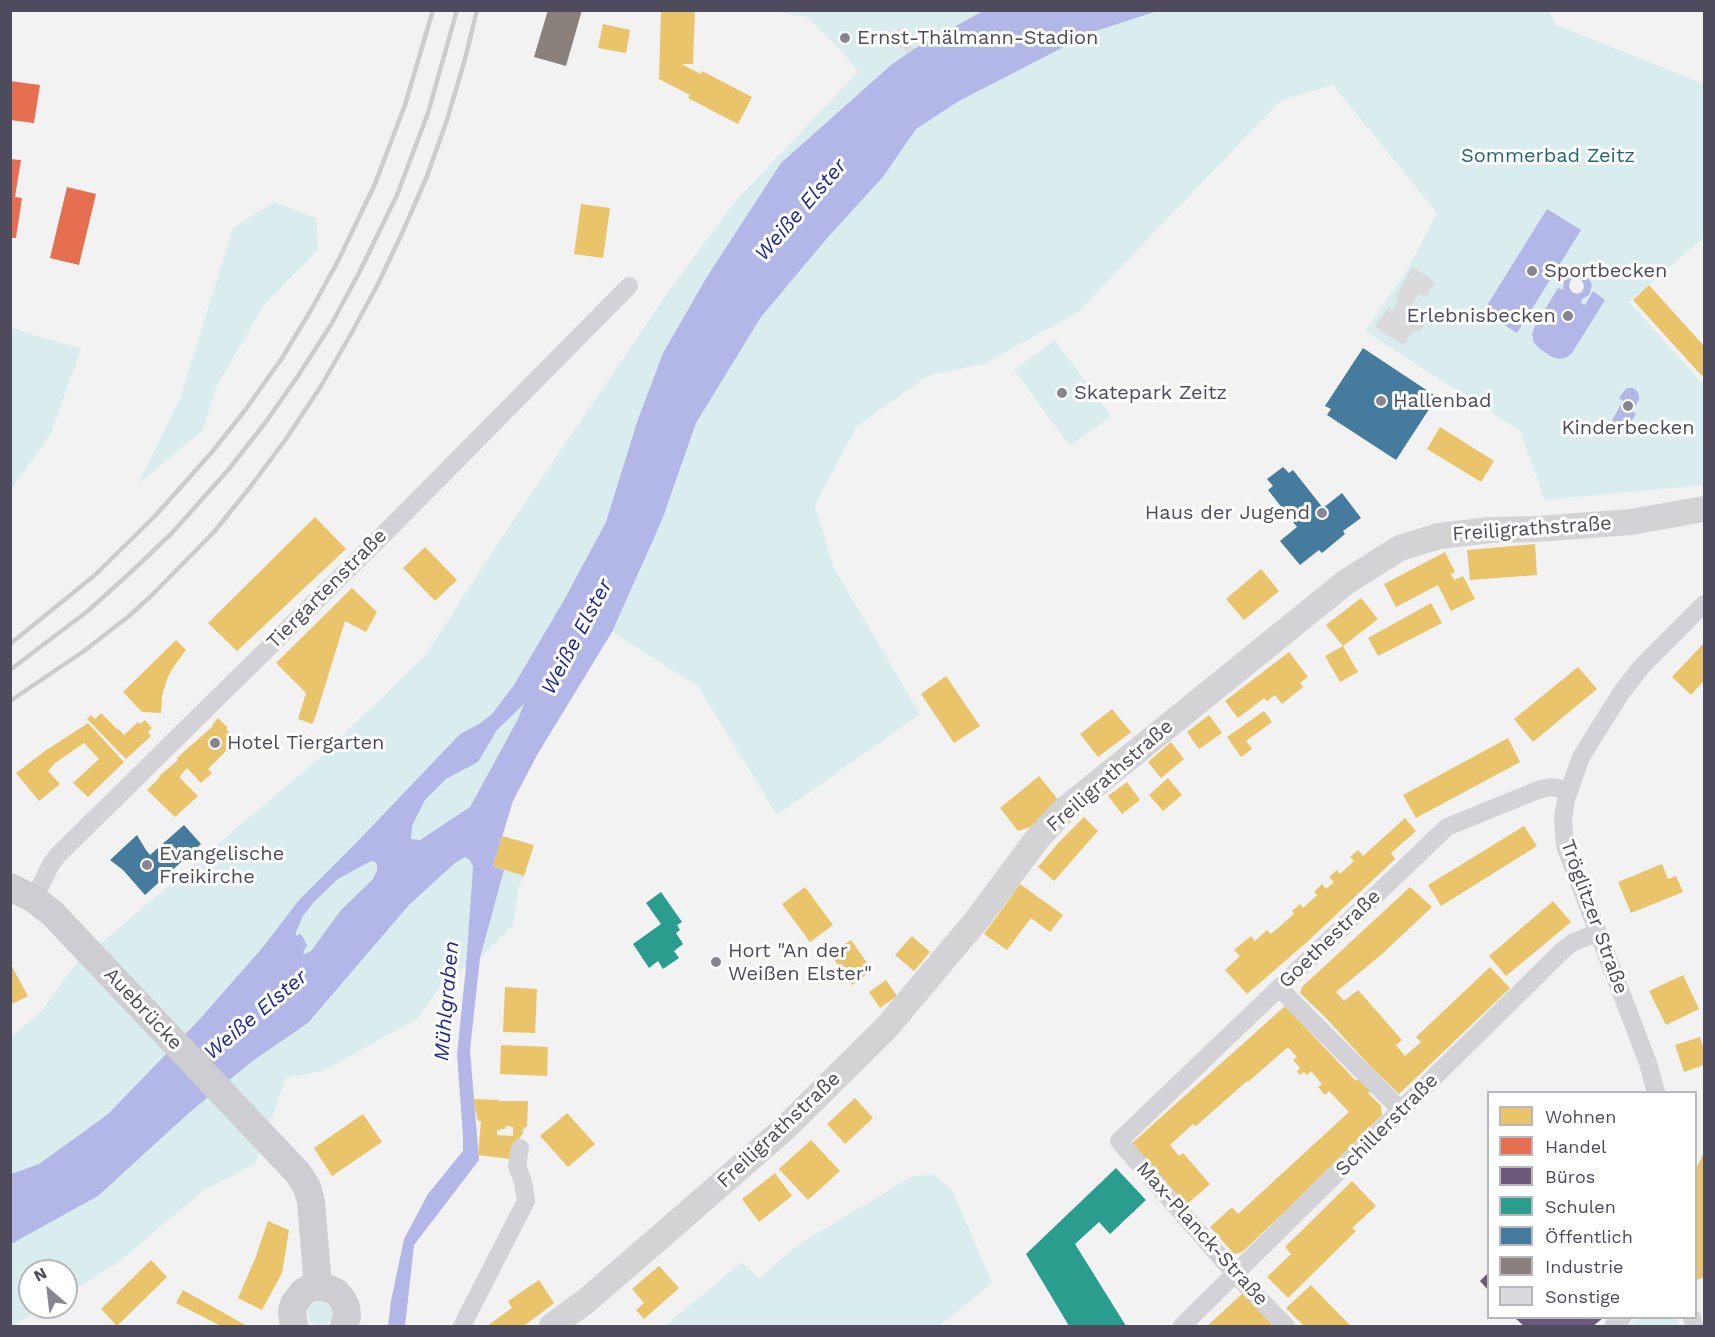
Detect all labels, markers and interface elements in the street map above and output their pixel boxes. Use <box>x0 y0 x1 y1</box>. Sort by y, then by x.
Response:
place label: Ernst-Thälmann-Stadion <box>857 26 1098 50</box>
marker: Ernst-Thälmann-Stadion <box>838 31 852 45</box>
park label: Sommerbad Zeitz <box>1461 144 1635 168</box>
water label: Weiße Elster <box>750 154 852 266</box>
place label: Sportbecken <box>1544 259 1667 283</box>
marker: Sportbecken <box>1525 264 1539 278</box>
place label: Erlebnisbecken <box>1406 304 1556 328</box>
marker: Erlebnisbecken <box>1561 309 1575 323</box>
place label: Skatepark Zeitz <box>1074 381 1227 405</box>
marker: Skatepark Zeitz <box>1055 386 1069 400</box>
place label: Hallenbad <box>1393 389 1491 413</box>
marker: Hallenbad <box>1374 394 1388 408</box>
marker: Kinderbecken <box>1621 399 1635 413</box>
place label: Kinderbecken <box>1561 416 1695 440</box>
place label: Haus der Jugend <box>1145 501 1310 525</box>
marker: Haus der Jugend <box>1315 506 1329 520</box>
street label: Freiligrathstraße <box>1451 511 1613 547</box>
street label: Tiergartenstraße <box>262 524 392 654</box>
water label: Weiße Elster <box>536 575 618 699</box>
street label: Freiligrathstraße <box>1042 715 1178 837</box>
place label: Hotel Tiergarten <box>227 731 384 755</box>
marker: Hotel Tiergarten <box>208 736 222 750</box>
street label: Tröglitzer Straße <box>1555 837 1633 997</box>
place label: Evangelische Freikirche <box>159 842 284 889</box>
marker: Evangelische Freikirche <box>140 858 154 872</box>
street label: Goethestraße <box>1274 885 1386 993</box>
place label: Hort "An der Weißen Elster" <box>728 939 872 986</box>
water label: Mühlgraben <box>429 940 465 1062</box>
marker: Hort "An der Weißen Elster" <box>709 955 723 969</box>
street label: Auebrücke <box>99 963 187 1055</box>
water label: Weiße Elster <box>199 965 313 1065</box>
street label: Freiligrathstraße <box>712 1067 846 1193</box>
street label: Schillerstraße <box>1331 1069 1443 1181</box>
legend <box>1487 1091 1697 1319</box>
text: Wohnen <box>1545 1106 1616 1127</box>
text: Handel <box>1545 1136 1607 1157</box>
street label: Max-Planck-Straße <box>1131 1157 1273 1311</box>
text: Büros <box>1545 1166 1595 1187</box>
text: Schulen <box>1545 1196 1616 1217</box>
text: Öffentlich <box>1545 1226 1633 1247</box>
text: Industrie <box>1545 1256 1623 1277</box>
north arrow <box>18 1259 78 1319</box>
text: N <box>31 1263 50 1286</box>
text: Sonstige <box>1545 1286 1620 1307</box>

